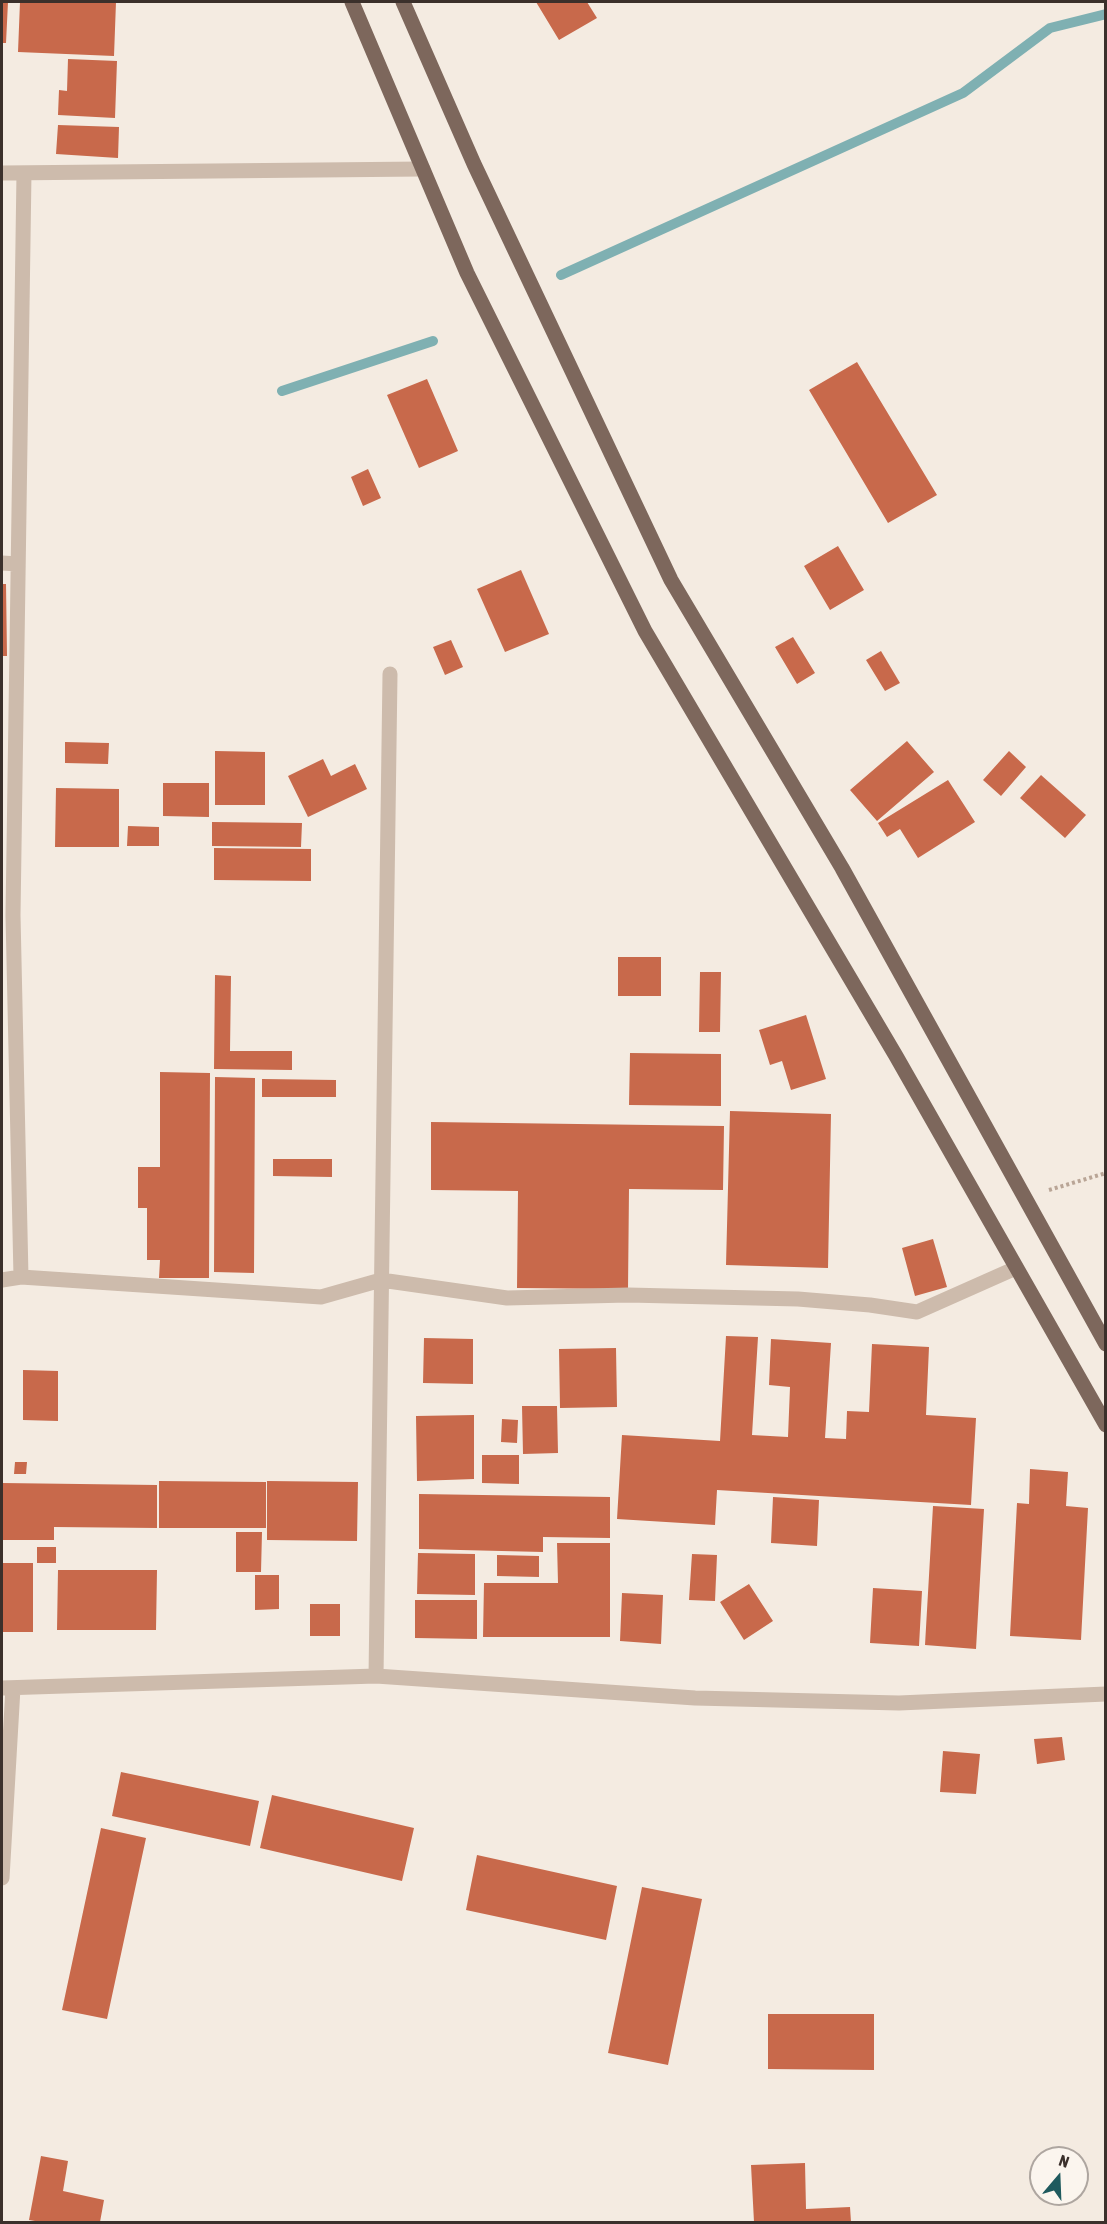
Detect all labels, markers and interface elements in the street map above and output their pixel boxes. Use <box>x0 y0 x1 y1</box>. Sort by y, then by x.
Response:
north arrow <box>1029 2146 1089 2206</box>
text: N <box>1057 2151 1072 2171</box>

